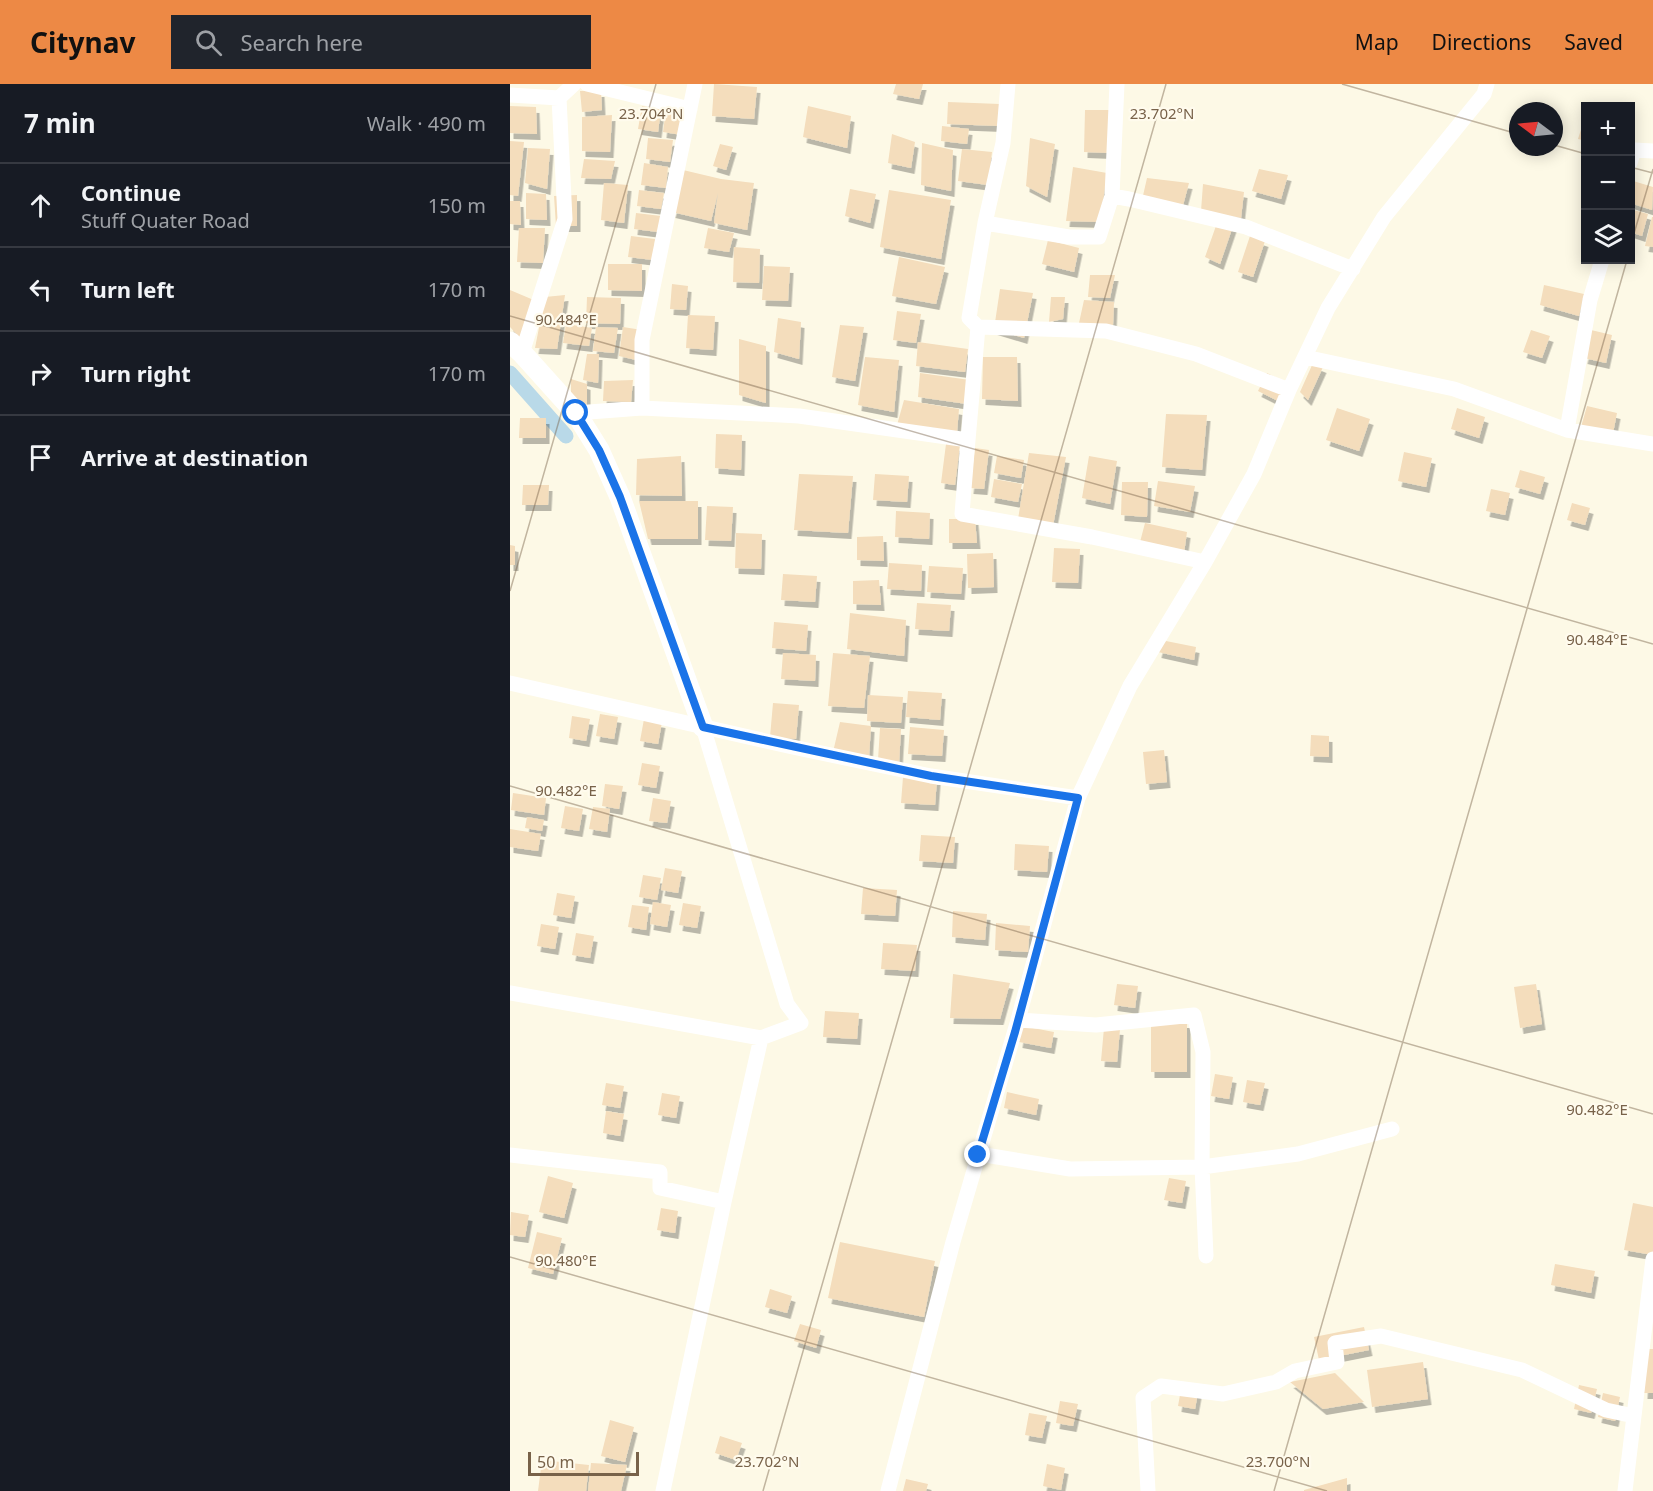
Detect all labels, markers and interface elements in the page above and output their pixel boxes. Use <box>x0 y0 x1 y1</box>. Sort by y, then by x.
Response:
search box <box>171 15 591 69</box>
text: Citynav <box>30 23 135 61</box>
icon: search <box>192 26 225 59</box>
text: Search here <box>240 27 363 57</box>
text: Map <box>1355 28 1399 56</box>
text: Directions <box>1432 28 1531 56</box>
text: Saved <box>1564 28 1623 56</box>
north arrow <box>1509 102 1563 156</box>
map controls <box>1581 102 1635 264</box>
button: + <box>1581 102 1635 156</box>
text: 23.704°N <box>619 103 683 123</box>
text: 23.702°N <box>1130 103 1194 123</box>
text: 7 min <box>24 105 96 141</box>
text: Walk · 490 m <box>367 110 486 137</box>
button: − <box>1581 156 1635 210</box>
text: Continue <box>81 177 181 207</box>
icon: ahead <box>24 189 57 222</box>
text: 150 m <box>428 192 486 219</box>
text: Stuff Quater Road <box>81 207 250 234</box>
button: layers <box>1581 210 1635 264</box>
icon: left <box>24 273 57 306</box>
text: Turn left <box>81 274 175 304</box>
text: 170 m <box>428 276 486 303</box>
text: 90.484°E <box>535 309 597 329</box>
icon: right <box>24 357 57 390</box>
text: Turn right <box>81 358 191 388</box>
text: 170 m <box>428 360 486 387</box>
route start <box>562 399 588 425</box>
icon: arrive <box>24 441 57 474</box>
text: Arrive at destination <box>81 442 308 472</box>
text: 90.484°E <box>1566 629 1628 649</box>
text: 90.482°E <box>535 780 597 800</box>
text: 90.482°E <box>1566 1099 1628 1119</box>
route end <box>964 1141 990 1167</box>
text: 90.480°E <box>535 1250 597 1270</box>
scale bar <box>528 1449 639 1476</box>
text: 50 m <box>537 1451 574 1473</box>
text: 23.702°N <box>735 1451 799 1471</box>
text: 23.700°N <box>1246 1451 1310 1471</box>

